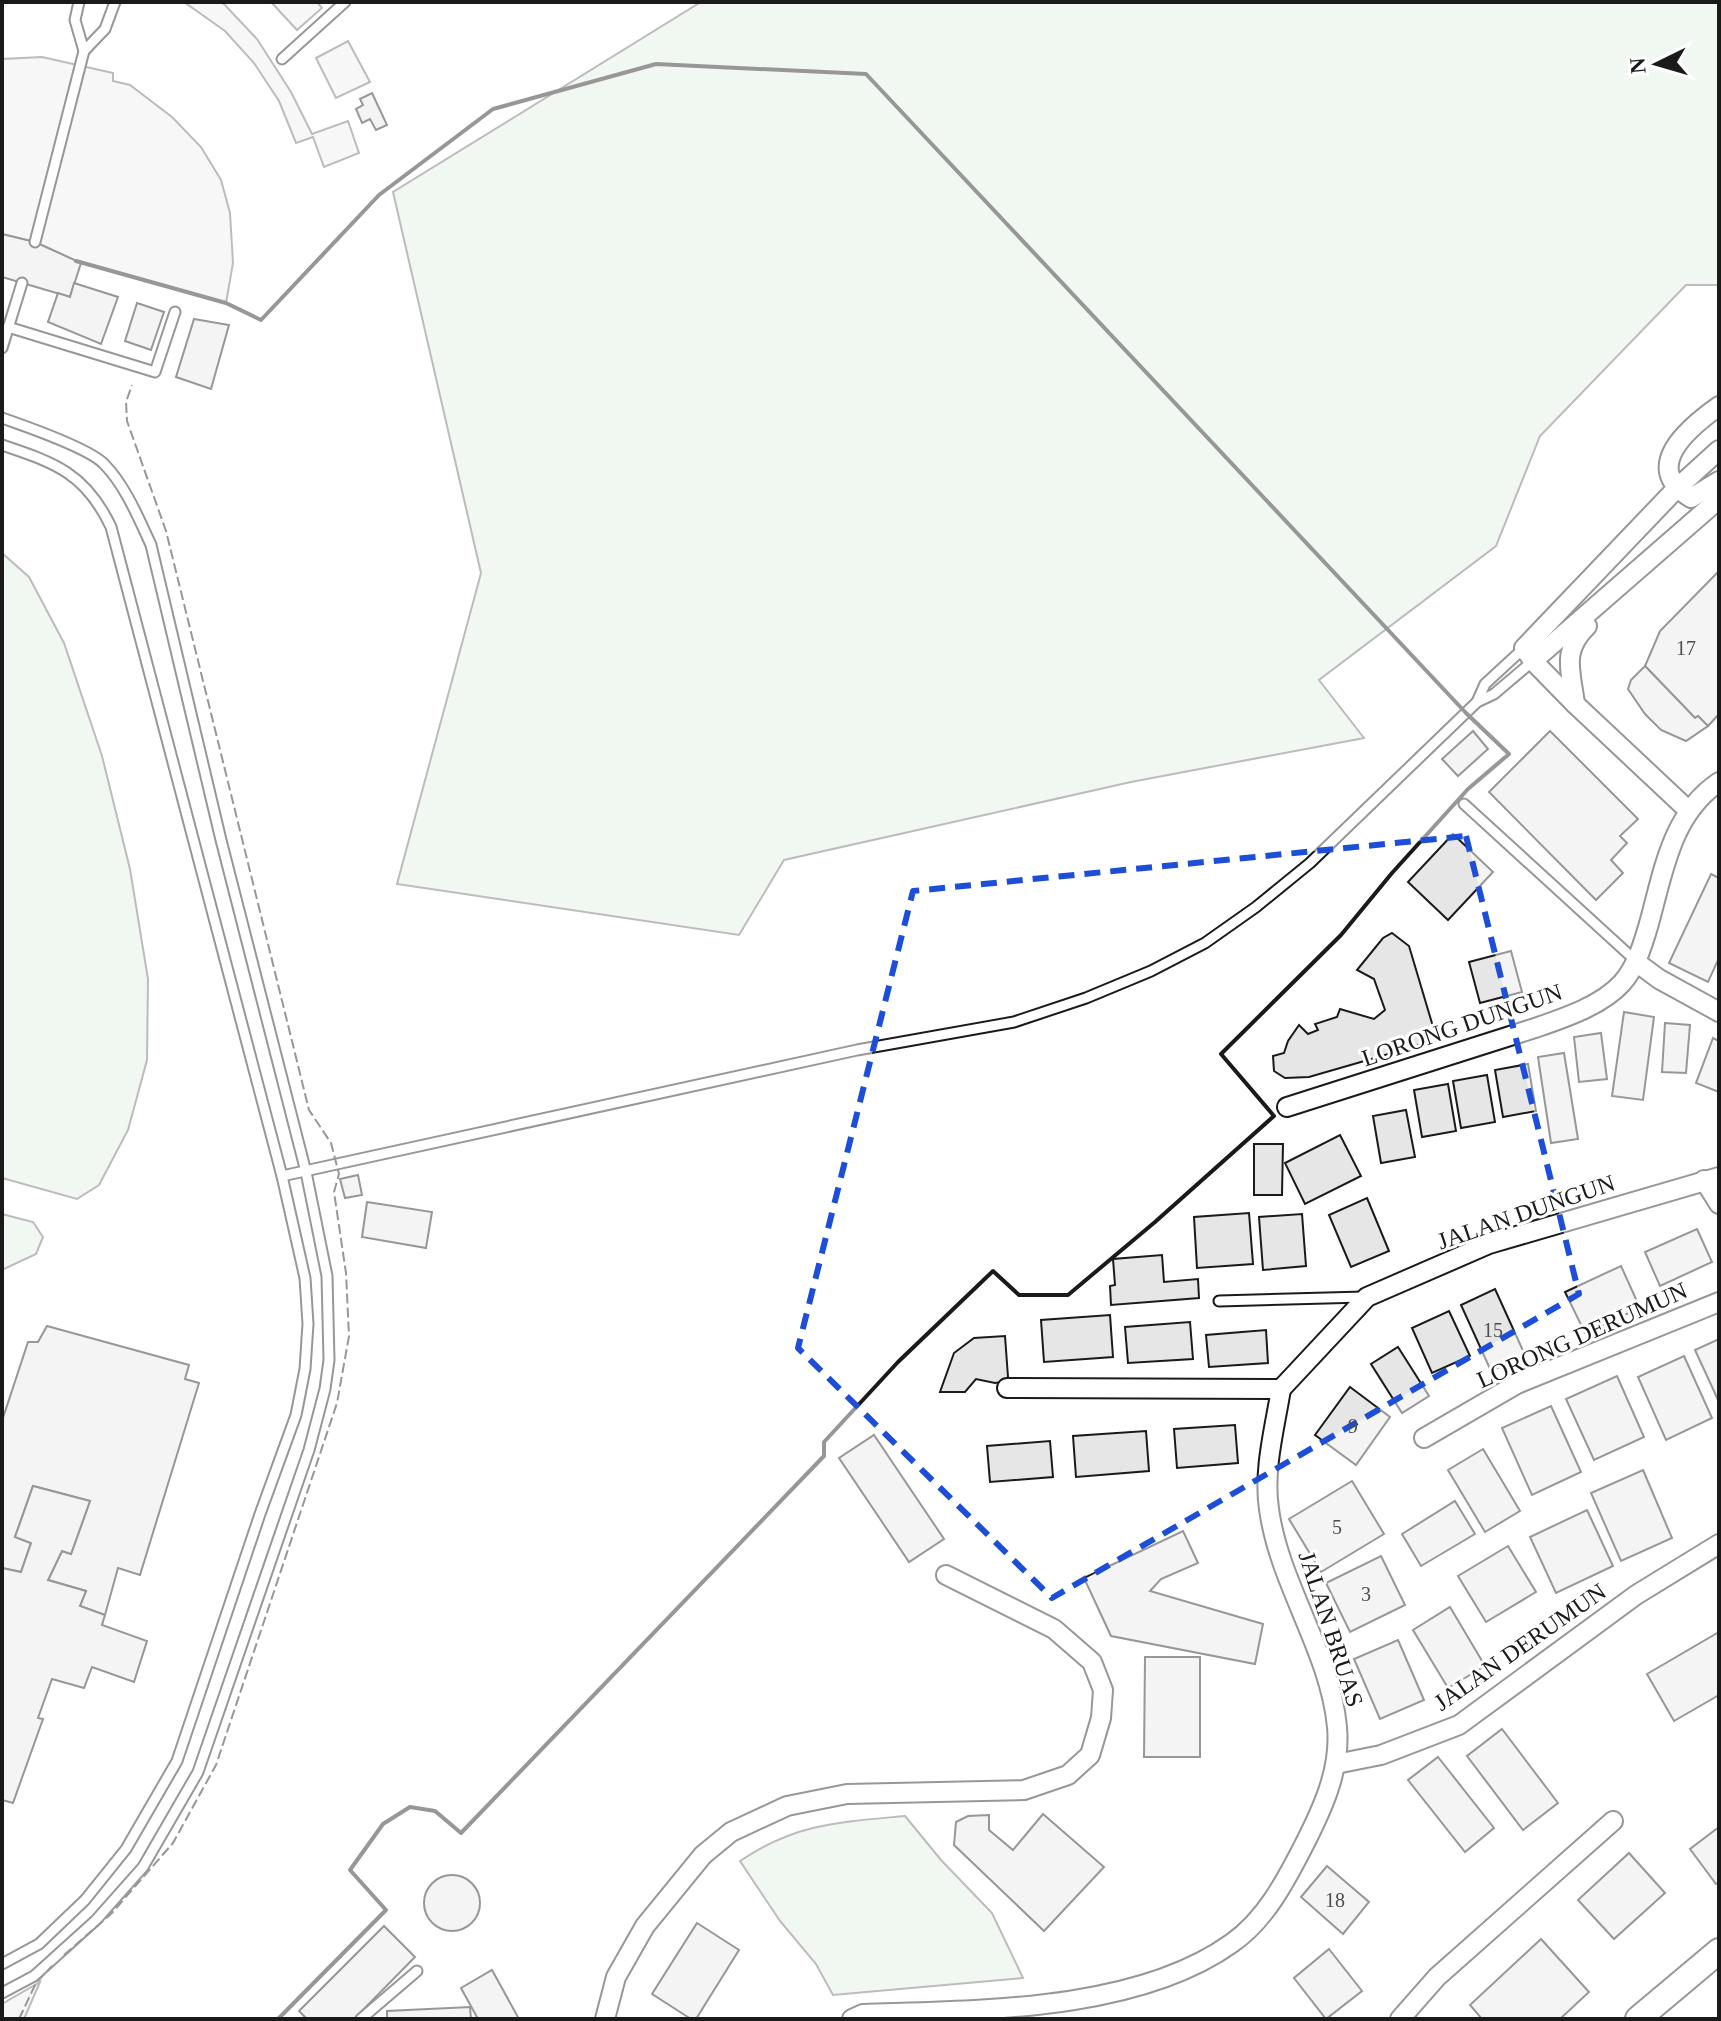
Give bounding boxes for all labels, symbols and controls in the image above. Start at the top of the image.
north arrow [1617,24,1697,104]
text: N [1624,57,1651,75]
house number: 17 [1676,637,1696,659]
street label: LORONG DUNGUN [1358,979,1566,1071]
street label: JALAN DUNGUN [1434,1169,1618,1255]
street label: LORONG DERUMUN [1473,1277,1691,1393]
house number: 15 [1483,1319,1503,1341]
house number: 9 [1348,1415,1358,1437]
house number: 5 [1332,1516,1342,1538]
street label: JALAN BRUAS [1294,1548,1368,1710]
street label: JALAN DERUMUN [1429,1578,1611,1716]
house number: 3 [1361,1583,1371,1605]
house number: 18 [1325,1889,1345,1911]

